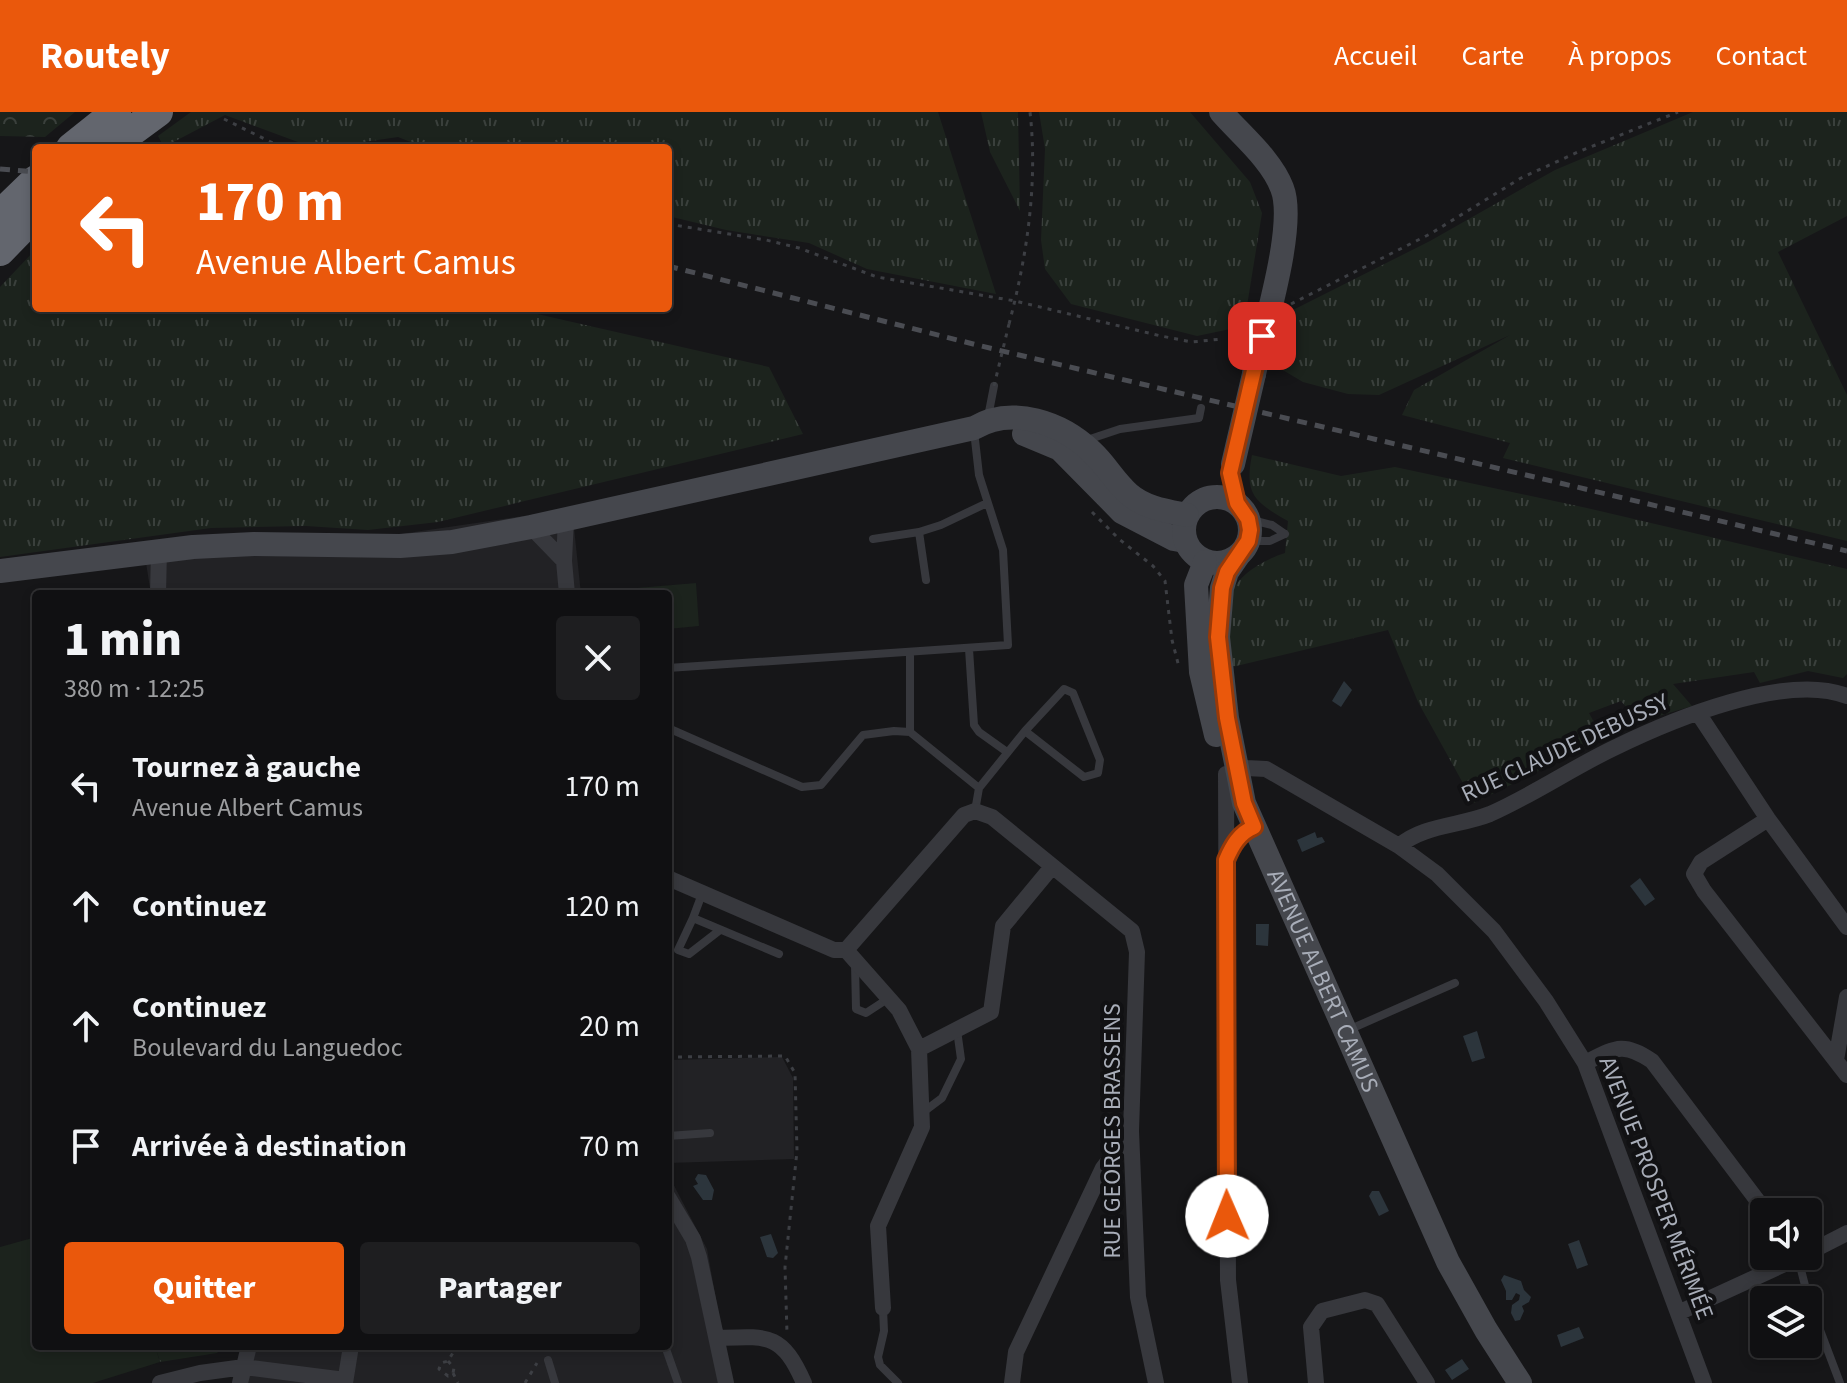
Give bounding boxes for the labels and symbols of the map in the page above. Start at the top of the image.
pin [1228,302,1296,370]
street label: RUE CLAUDE DEBUSSY [1455,684,1675,812]
street label: AVENUE ALBERT CAMUS [1258,863,1388,1098]
street label: RUE GEORGES BRASSENS [1095,1003,1130,1259]
street label: AVENUE PROSPER MÉRIMÉE [1590,1051,1722,1325]
position arrow [1185,1174,1269,1258]

